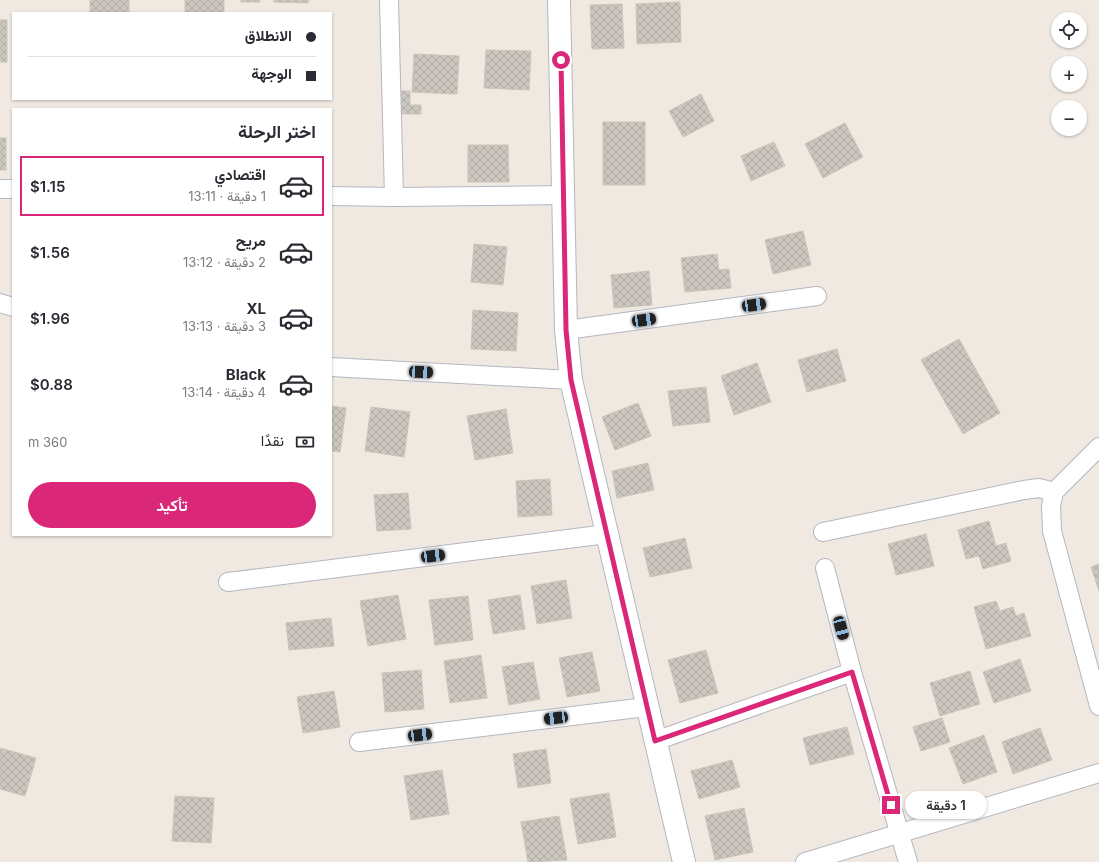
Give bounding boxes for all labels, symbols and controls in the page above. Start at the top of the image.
map controls [1051,12,1087,136]
button: locate [1051,12,1087,48]
text: الانطلاق [245,26,292,45]
route start [552,51,570,69]
button: + [1051,56,1087,92]
text: الوجهة [251,64,292,83]
button: − [1051,100,1087,136]
text: اختر الرحلة [238,121,316,142]
text: اقتصادي [214,165,266,184]
icon: car [278,168,314,204]
text: $1.15 [30,177,65,196]
text: 1 دقيقة · 13:11 [188,188,266,204]
text: مريح [236,231,266,250]
icon: car [278,234,314,270]
text: $1.56 [30,243,70,262]
text: 2 دقيقة · 13:12 [183,254,266,270]
car [741,297,767,313]
text: XL [246,299,266,318]
icon: car [278,300,314,336]
text: $1.96 [30,309,70,328]
car [631,312,657,328]
text: 3 دقيقة · 13:13 [183,318,266,334]
text: Black [226,365,266,384]
car [409,365,433,379]
icon: car [278,366,314,402]
text: $0.88 [30,375,73,394]
text: 4 دقيقة · 13:14 [182,384,266,400]
text: نقدًا [261,431,284,450]
icon: cash [294,431,316,453]
text: 360 m [28,434,67,450]
button: تأكيد [28,482,316,528]
car [420,549,446,563]
car [832,615,850,641]
car [543,711,569,725]
car [407,728,433,742]
callout: 1 دقيقة [905,791,987,819]
route end [882,796,900,814]
text: 1 دقيقة [926,797,966,813]

